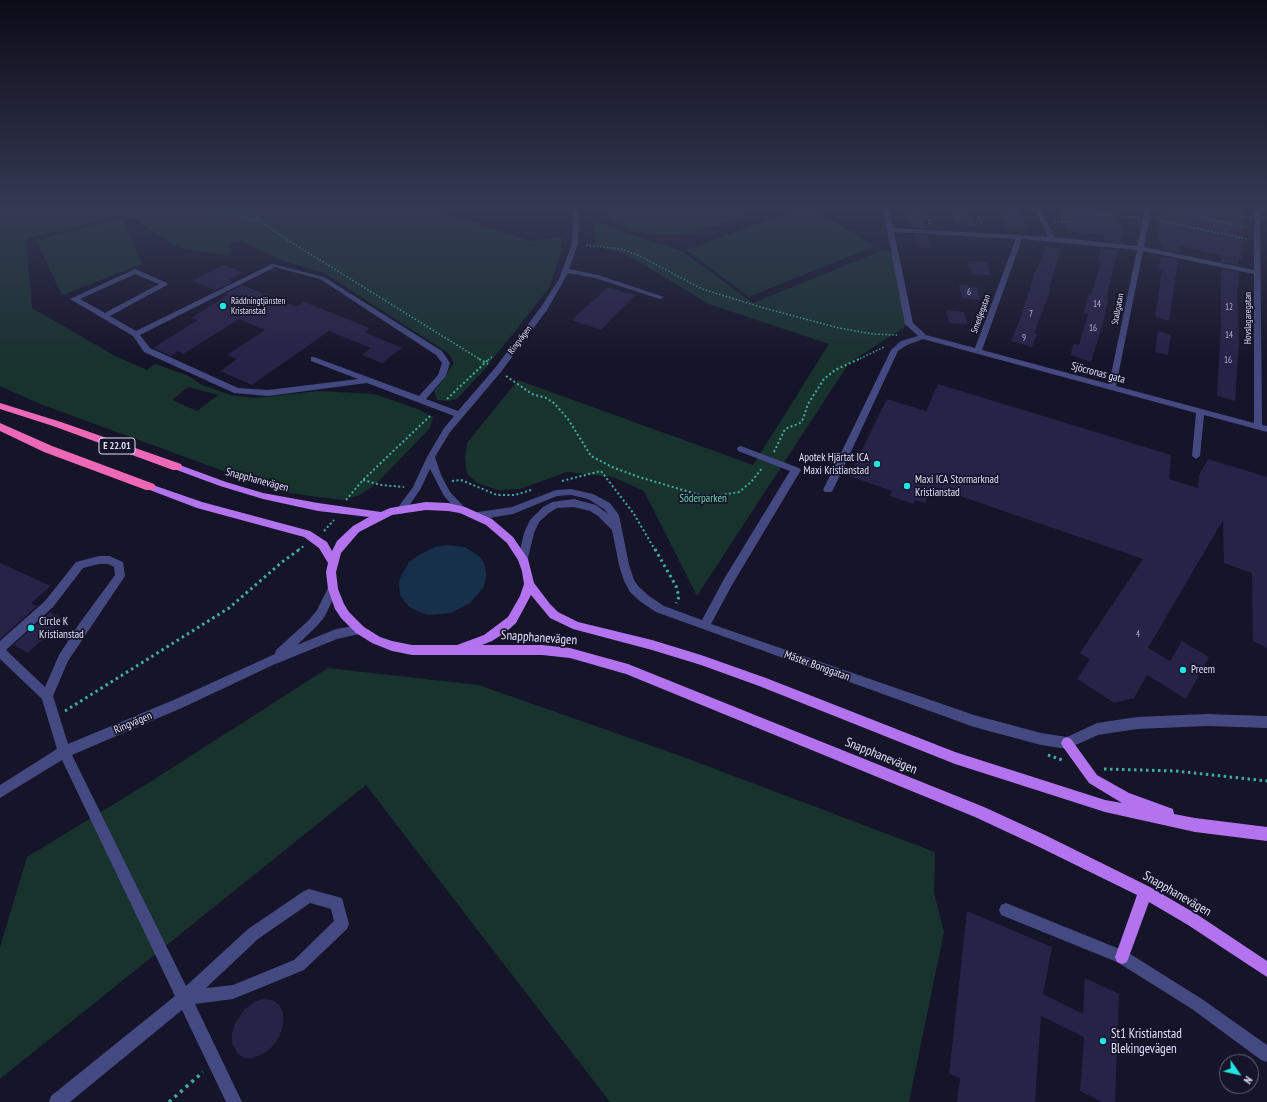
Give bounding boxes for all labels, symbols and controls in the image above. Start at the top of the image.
house number: 6 [967,287,971,297]
street label: Stallgatan [1110,292,1126,326]
street label: Hovslagaregatan [1243,292,1253,344]
street label: Smedjegatan [969,293,993,335]
place label: Räddningtjänsten Kristanstad [231,296,286,317]
house number: 14 [1093,299,1101,309]
marker: Räddningtjänsten Kristanstad [218,301,228,311]
house number: 12 [1225,302,1233,312]
house number: 7 [1029,309,1033,319]
house number: 16 [1089,323,1097,333]
street label: Ringvägen [506,324,534,356]
house number: 14 [1225,330,1233,340]
house number: 9 [1022,333,1026,343]
house number: 16 [1224,355,1232,365]
street label: Sjöcronas gata [1070,359,1126,387]
road number: E 22.01 [99,438,135,454]
place label: Apotek Hjärtat ICA Maxi Kristianstad [799,451,869,477]
marker: Apotek Hjärtat ICA Maxi Kristianstad [872,459,882,469]
street label: Snapphanevägen [224,465,290,495]
place label: Maxi ICA Stormarknad Kristianstad [915,473,999,499]
marker: Maxi ICA Stormarknad Kristianstad [902,481,912,491]
park label: Söderparken [679,492,727,506]
place label: Circle K Kristianstad [39,615,84,641]
marker: Circle K Kristianstad [26,623,36,633]
street label: Snapphanevägen [500,628,578,648]
house number: 4 [1136,629,1140,639]
street label: Mäster Bonggatan [782,648,852,684]
place label: Preem [1191,663,1215,677]
marker: Preem [1178,665,1188,675]
street label: Ringvägen [112,709,154,737]
street label: Snapphanevägen [843,734,919,778]
street label: Snapphanevägen [1140,868,1214,920]
place label: St1 Kristianstad Blekingevägen [1111,1026,1182,1057]
marker: St1 Kristianstad Blekingevägen [1098,1036,1108,1046]
north arrow [1219,1054,1259,1094]
text: N [1241,1074,1256,1087]

